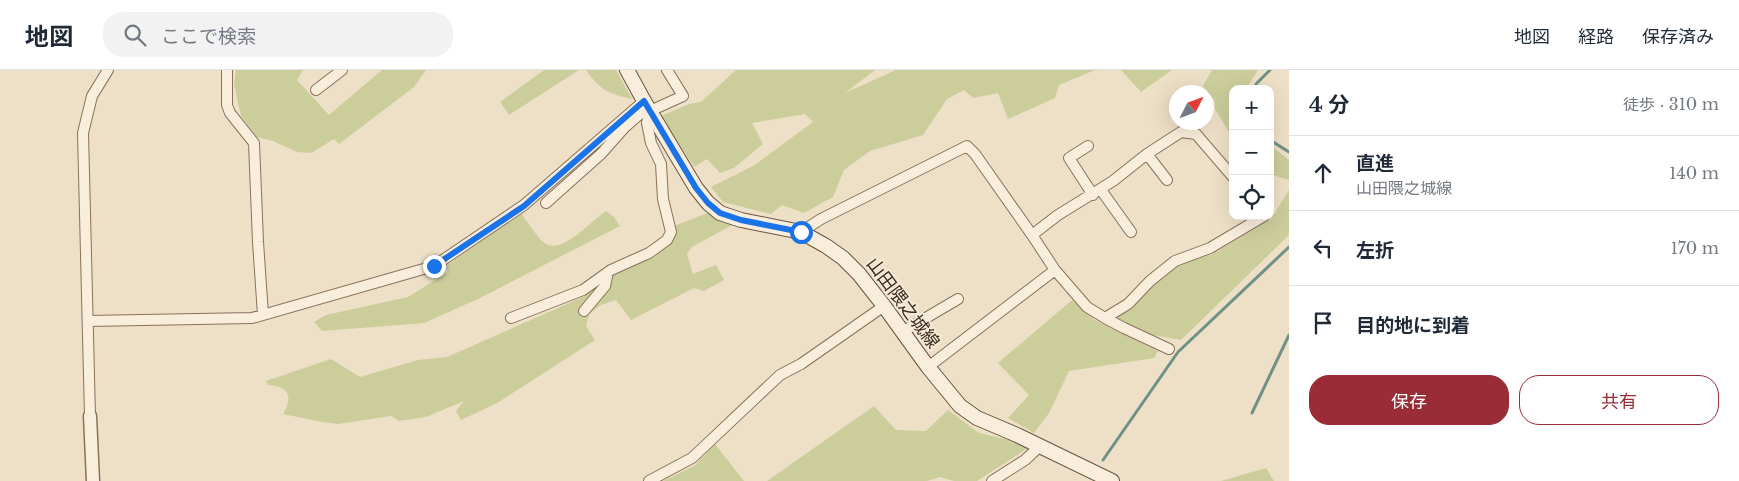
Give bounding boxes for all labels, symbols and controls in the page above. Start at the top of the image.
search box [103,12,453,57]
icon: search [121,21,149,49]
text: 地図 [25,22,73,51]
text: ここで検索 [161,25,256,48]
text: 地図 [1514,26,1550,48]
text: 経路 [1578,26,1614,48]
text: 保存済み [1642,26,1714,48]
north arrow [1169,85,1214,130]
map controls [1229,85,1274,220]
button: + [1229,85,1274,130]
text: 4 分 [1309,92,1350,118]
text: 徒歩 · 310 m [1623,94,1719,114]
button: − [1229,130,1274,175]
text: 直進 [1356,152,1394,175]
icon: ahead [1309,159,1337,187]
text: 140 m [1669,163,1719,183]
button: locate [1229,175,1274,220]
text: 山田隈之城線 [1356,178,1452,198]
route start [790,221,813,244]
icon: left [1309,234,1337,262]
text: 170 m [1671,238,1719,258]
text: 左折 [1356,239,1394,262]
street label: 山田隈之城線 [862,253,944,353]
route end [423,255,446,278]
icon: arrive [1309,309,1337,337]
text: 目的地に到着 [1356,314,1470,337]
button: 保存 [1309,375,1509,425]
button: 共有 [1519,375,1719,425]

